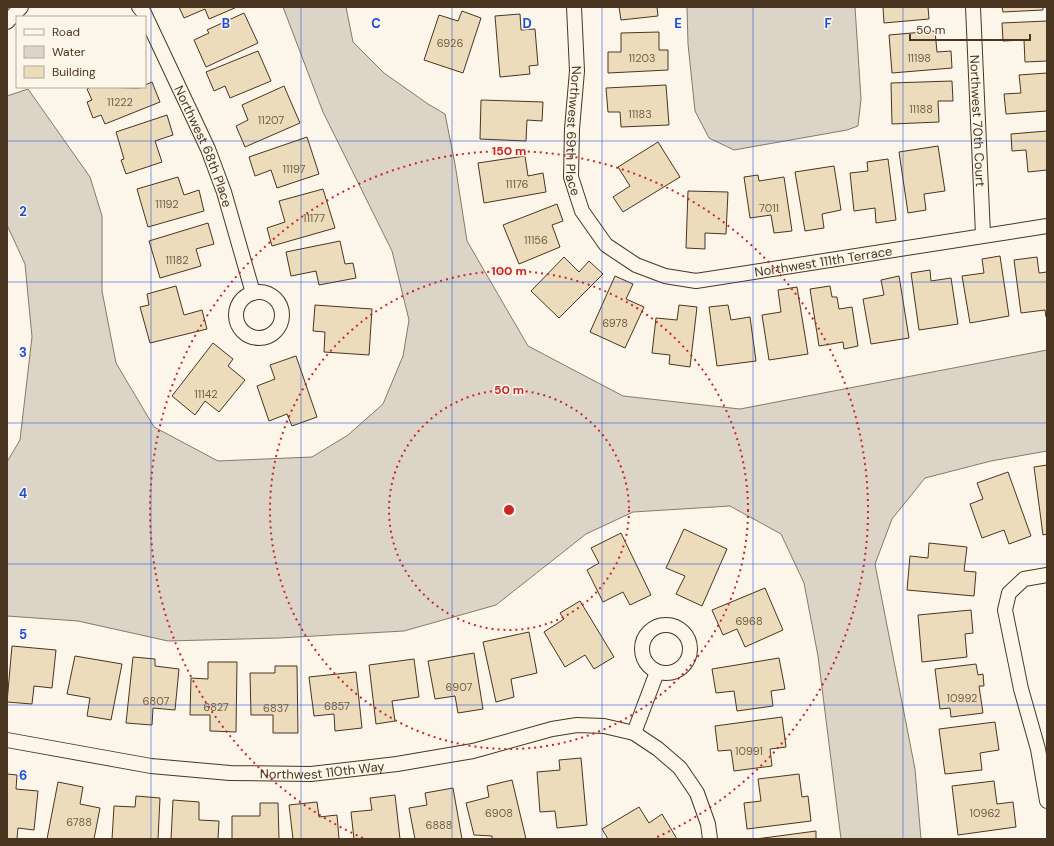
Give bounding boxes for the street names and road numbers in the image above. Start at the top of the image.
street label: Northwest 70th Court [967,54,989,187]
street label: Northwest 69th Place [562,65,586,198]
street label: Northwest 68th Place [171,83,236,209]
street label: Northwest 111th Terrace [753,242,893,280]
street label: Northwest 110th Way [260,757,385,782]

